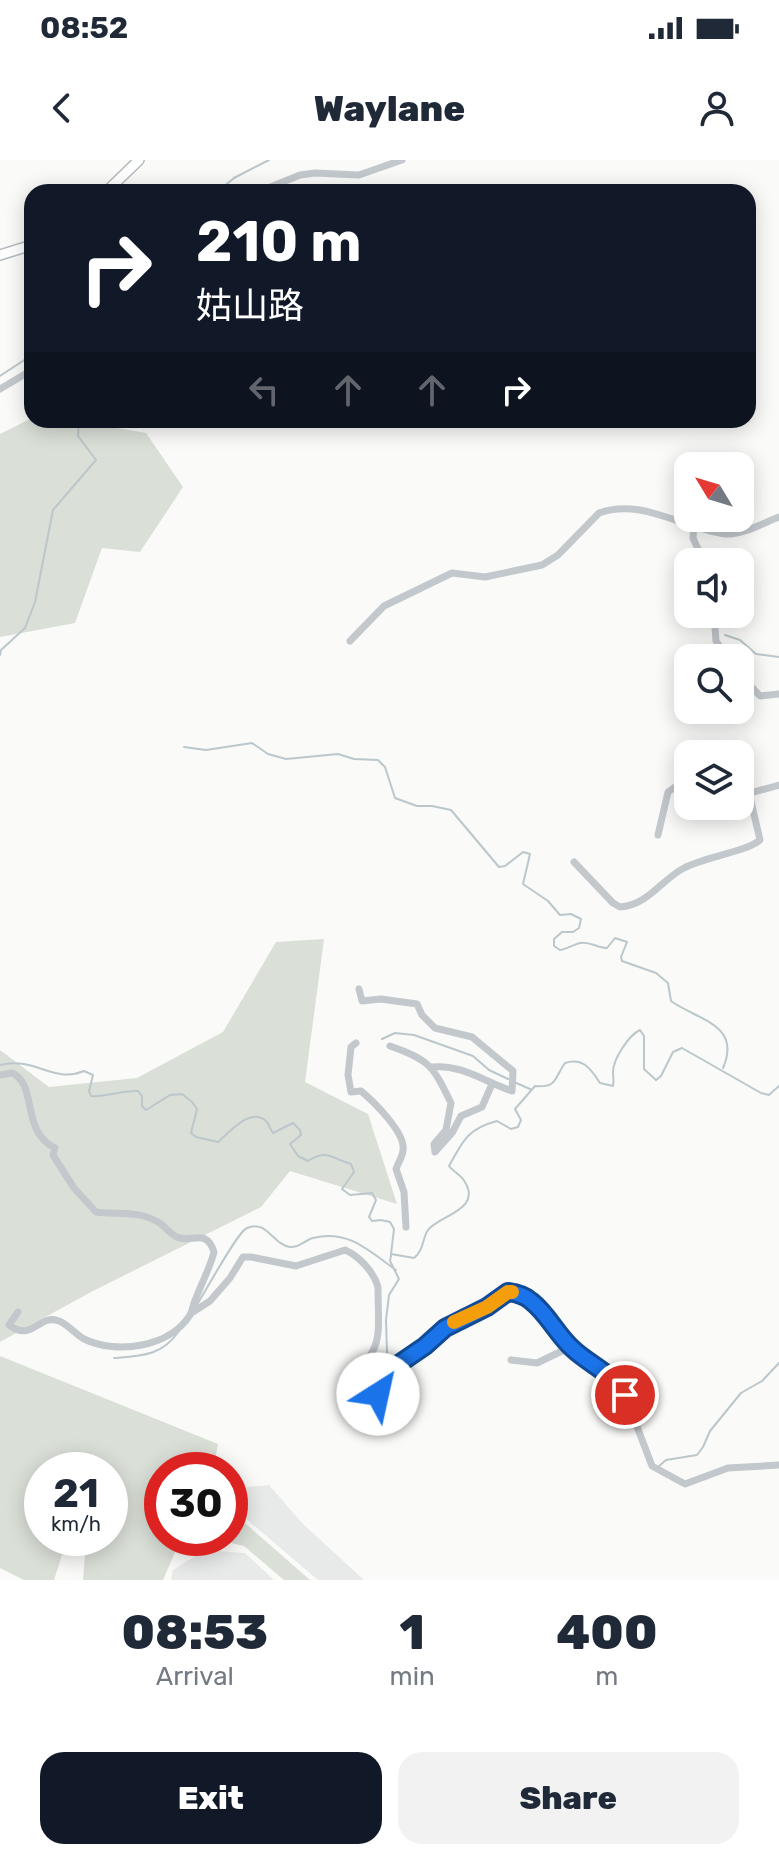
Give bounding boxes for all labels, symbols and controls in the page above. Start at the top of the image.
text: 08:52 [40,10,128,46]
icon: back [40,86,84,130]
icon: person [695,86,739,130]
text: Waylane [314,87,465,130]
text: 210 m [196,209,362,275]
icon: right [64,216,168,320]
text: 姑山路 [196,284,304,327]
icon: left [242,368,286,412]
icon: ahead [326,368,370,412]
icon: ahead [410,368,454,412]
icon: right [494,368,538,412]
north arrow [674,452,754,532]
map controls [674,452,754,820]
button: sound [674,548,754,628]
button: search [674,644,754,724]
button: layers [674,740,754,820]
position arrow [336,1352,420,1436]
pin [591,1361,659,1429]
icon: arrive [603,1373,647,1417]
speed limit sign: 30 [144,1452,248,1556]
text: 21 [53,1470,99,1517]
text: km/h [51,1512,101,1536]
text: 08:53 [122,1604,268,1661]
text: 1 [400,1604,425,1661]
text: 400 [556,1604,657,1661]
text: Arrival [156,1661,234,1692]
text: min [390,1661,435,1692]
text: m [595,1661,618,1692]
button: Exit [40,1752,382,1844]
button: Share [398,1752,739,1844]

